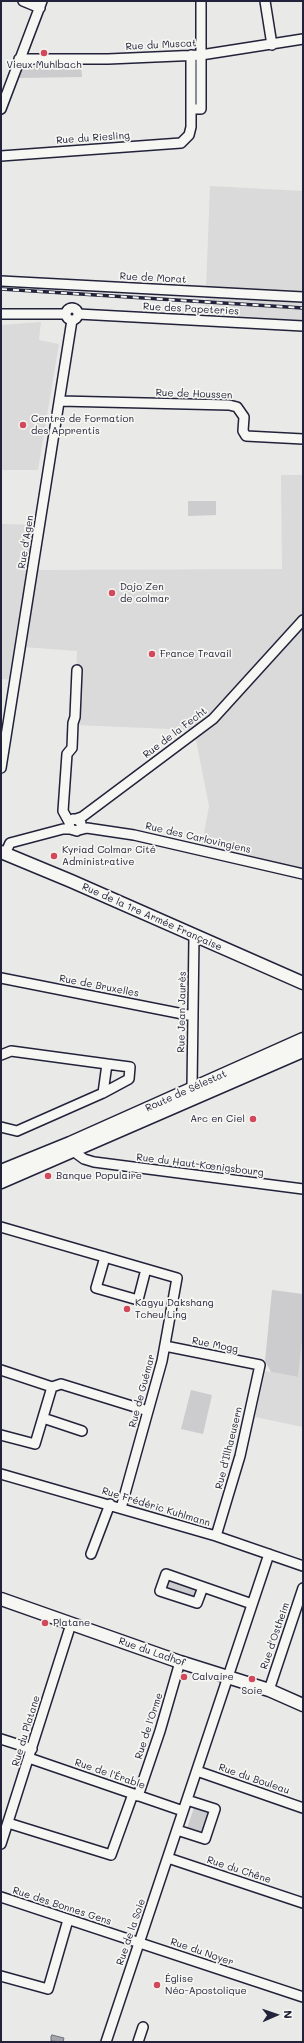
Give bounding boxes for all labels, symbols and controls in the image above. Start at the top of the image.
street label: Rue du Muscat [125,37,197,53]
marker: Vieux Muhlbach [39,48,49,58]
place label: Vieux Muhlbach [6,59,82,71]
street label: Rue du Riesling [56,129,130,147]
street label: Rue de Morat [119,270,187,286]
street label: Rue des Papeteries [143,300,239,318]
street label: Rue de Houssen [155,387,233,401]
place label: Centre de Formation des Apprentis [31,413,134,436]
marker: Centre de Formation des Apprentis [18,420,28,430]
street label: Rue d'Agen [16,514,36,570]
place label: Dojo Zen de colmar [120,581,169,604]
marker: Dojo Zen de colmar [107,588,117,598]
place label: France Travail [160,648,232,660]
marker: France Travail [147,649,157,659]
street label: Rue de la Fecht [141,705,209,761]
street label: Rue des Carlovingiens [144,820,252,856]
place label: Kyriad Colmar Cité Administrative [62,844,156,868]
marker: Kyriad Colmar Cité Administrative [49,851,59,861]
street label: Rue de la 1re Armée Française [80,881,224,953]
street label: Rue Jean Jaurès [175,971,189,1053]
street label: Rue de Bruxelles [58,972,140,1000]
street label: Route de Sélestat [143,1068,229,1114]
place label: Arc en Ciel [190,1113,245,1125]
marker: Arc en Ciel [248,1114,258,1124]
street label: Rue du Haut-Kœnigsbourg [136,1151,264,1179]
place label: Banque Populaire [56,1170,142,1182]
marker: Banque Populaire [43,1171,53,1181]
place label: Kagyu Dakshang Tcheu Ling [135,1297,213,1320]
marker: Kagyu Dakshang Tcheu Ling [122,1304,132,1314]
street label: Rue Mogg [191,1335,239,1355]
street label: Rue de Guémar [126,1353,158,1429]
street label: Rue d'Illhaeusern [213,1406,245,1490]
street label: Rue Frédéric Kuhlmann [100,1485,212,1529]
street label: Rue d'Ostheim [258,1601,292,1671]
place label: Platane [53,1617,90,1629]
marker: Platane [40,1618,50,1628]
street label: Rue du Ladhof [117,1635,187,1669]
place label: Calvaire [192,1671,234,1683]
marker: Calvaire [179,1672,189,1682]
marker: Soie [247,1674,257,1684]
place label: Soie [242,1685,262,1697]
street label: Rue de l'Orme [133,1691,165,1761]
street label: Rue du Platane [10,1694,42,1768]
street label: Rue de l'Érable [73,1756,147,1792]
street label: Rue du Bouleau [217,1761,291,1797]
street label: Rue du Chêne [205,1854,273,1886]
street label: Rue des Bonnes Gens [11,1884,113,1928]
street label: Rue de la Soie [114,1897,148,1967]
street label: Rue du Noyer [169,1936,235,1968]
place label: Église Néo-Apostolique [165,1973,247,1996]
marker: Église Néo-Apostolique [152,1980,162,1990]
north arrow [256,1995,296,2035]
text: N [281,2010,296,2019]

